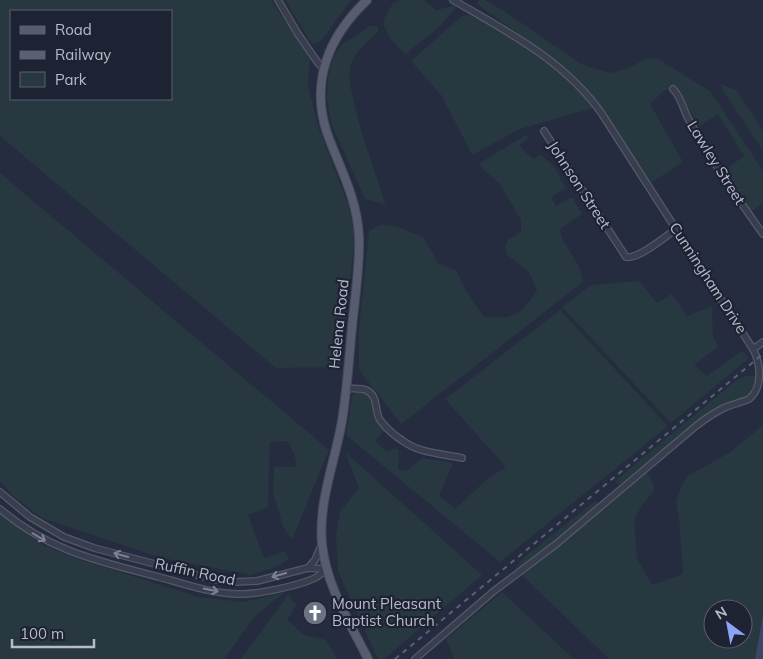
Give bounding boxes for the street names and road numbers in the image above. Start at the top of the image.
street label: Lawley Street [683,117,750,208]
street label: Johnson Street [544,137,615,232]
street label: Cunningham Drive [665,219,751,337]
street label: Helena Road [324,278,353,370]
street label: Ruffin Road [153,554,237,589]

